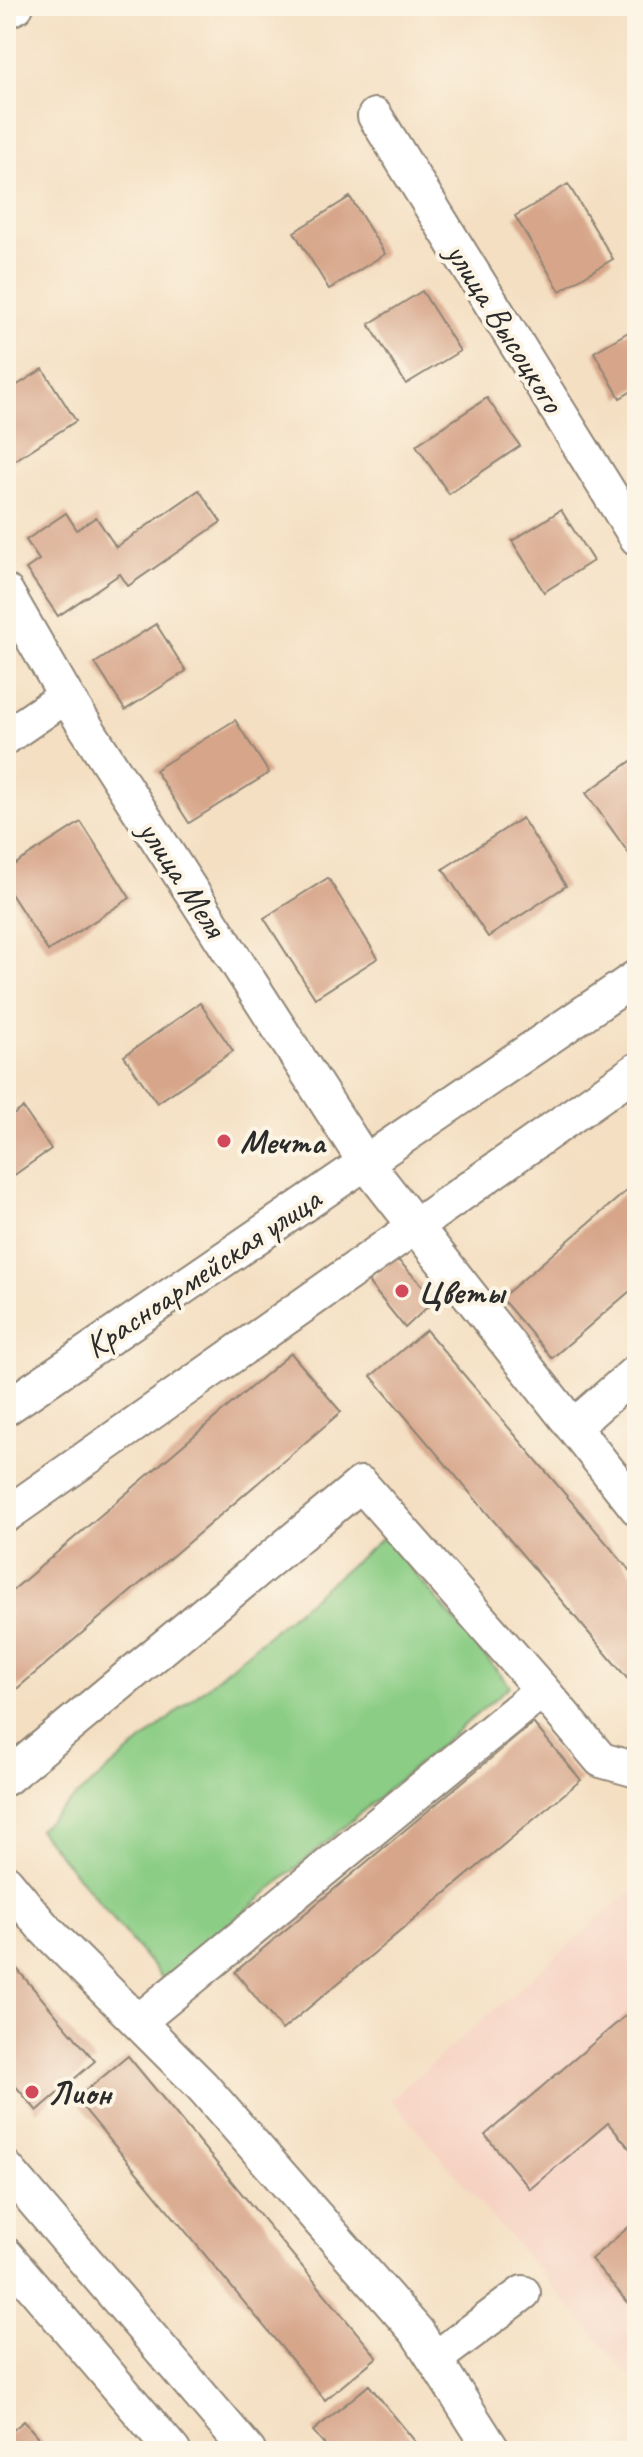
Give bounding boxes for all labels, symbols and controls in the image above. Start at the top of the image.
street label: улица Высоцкого [435,233,576,422]
street label: улица Меля [128,810,237,947]
place label: Мечта [240,1120,327,1163]
marker: Мечта [215,1132,233,1150]
street label: Красноармейская улица [76,1176,331,1367]
place label: Цветы [418,1270,507,1313]
marker: Цветы [393,1282,411,1300]
place label: Лион [48,2071,113,2114]
marker: Лион [23,2083,41,2101]

